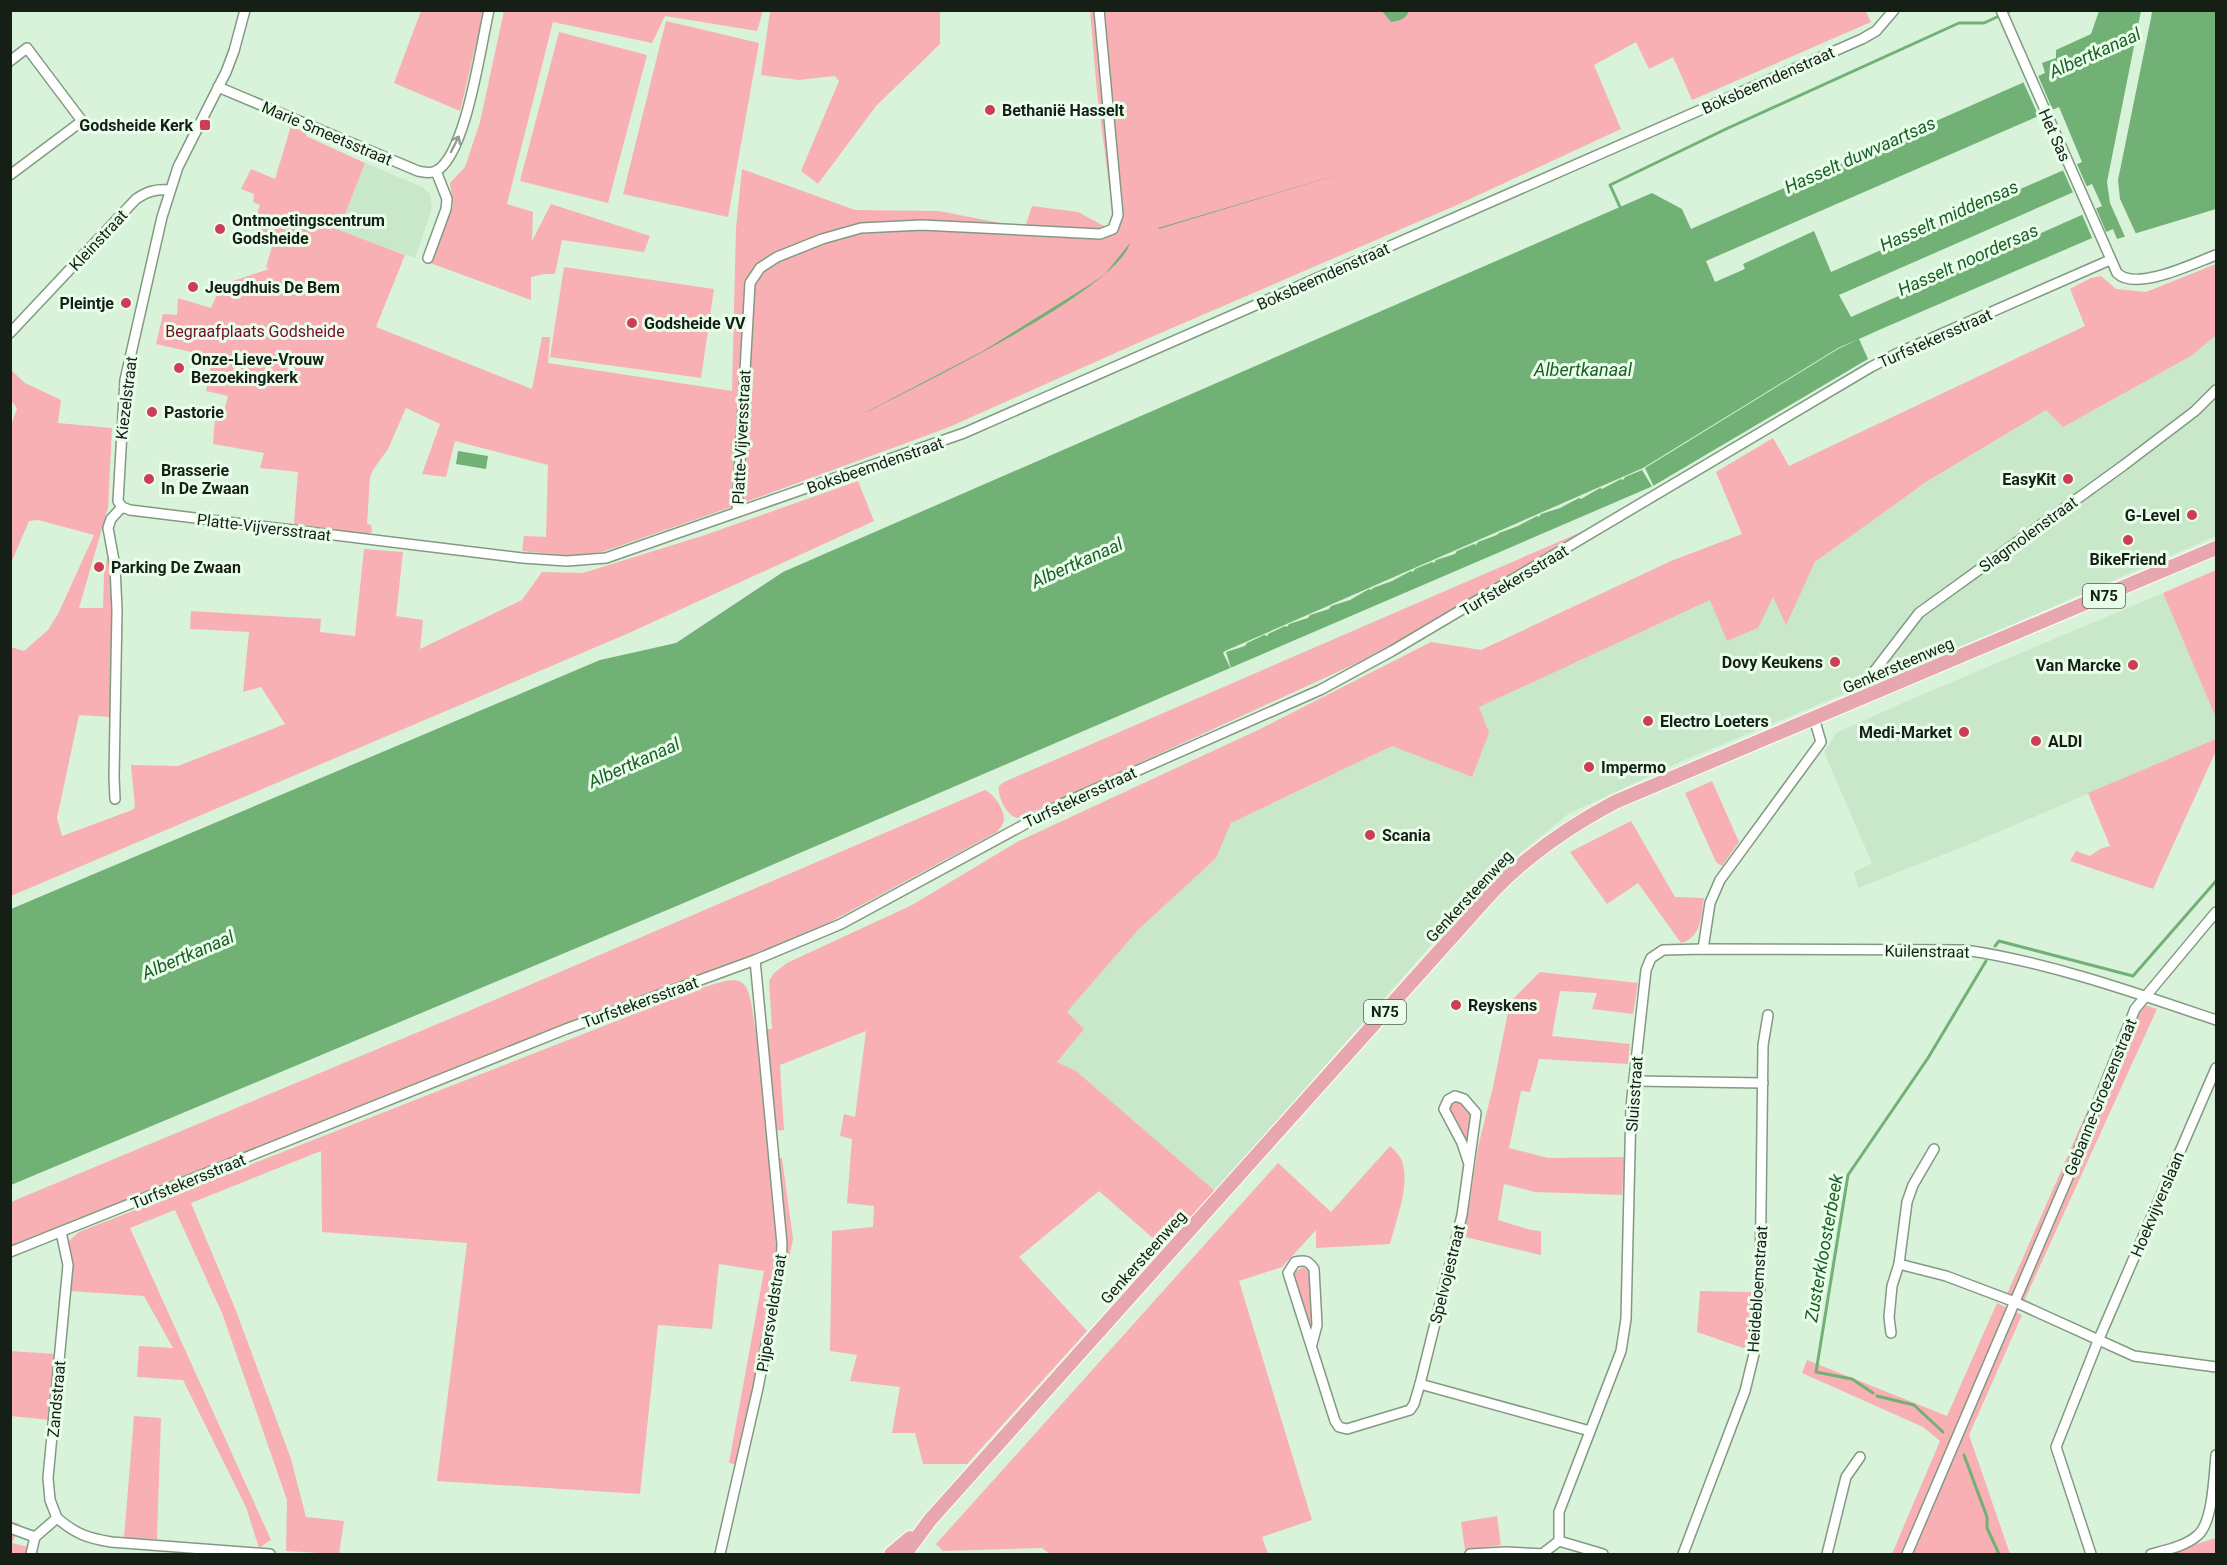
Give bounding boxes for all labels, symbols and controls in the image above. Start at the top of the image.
water label: Albertkanaal [2045,23,2145,82]
street label: Boksbeemdenstraat [1699,43,1837,118]
street label: Marie Smeetsstraat [259,97,395,169]
place label: Bethanië Hasselt [1002,101,1125,120]
marker: Bethanië Hasselt [983,103,997,117]
street label: Het Sas [2035,106,2075,164]
water label: Hasselt duwvaartsas [1781,112,1939,197]
place label: Godsheide Kerk [79,116,193,135]
marker: Godsheide Kerk [198,118,212,132]
one-way arrow [450,136,462,154]
water label: Hasselt middensas [1876,176,2021,255]
street label: Kleinstraat [65,206,131,275]
place label: Ontmoetingscentrum Godsheide [232,211,385,248]
water label: Hasselt noordersas [1894,219,2041,300]
marker: Ontmoetingscentrum Godsheide [213,222,227,236]
street label: Boksbeemdenstraat [1254,239,1392,314]
place label: Jeugdhuis De Bem [205,278,340,297]
marker: Jeugdhuis De Bem [186,280,200,294]
place label: Pleintje [59,294,114,313]
marker: Pleintje [119,296,133,310]
street label: Turfstekersstraat [1876,305,1995,372]
place label: Godsheide VV [644,314,746,333]
marker: Godsheide VV [625,316,639,330]
park label: Begraafplaats Godsheide [165,322,345,341]
place label: Onze-Lieve-Vrouw Bezoekingkerk [191,350,324,387]
street label: Kiezelstraat [112,355,141,441]
water label: Albertkanaal [1533,359,1633,380]
marker: Onze-Lieve-Vrouw Bezoekingkerk [172,361,186,375]
street label: Platte-Vijversstraat [728,369,755,505]
place label: Pastorie [164,403,224,422]
marker: Pastorie [145,405,159,419]
street label: Boksbeemdenstraat [804,433,946,498]
place label: Brasserie In De Zwaan [161,461,249,498]
place label: EasyKit [2002,470,2057,489]
marker: Brasserie In De Zwaan [142,472,156,486]
marker: EasyKit [2061,472,2075,486]
street label: Slagmolenstraat [1976,492,2081,576]
place label: G-Level [2125,506,2180,525]
marker: G-Level [2185,508,2199,522]
street label: Platte-Vijversstraat [196,510,332,545]
water label: Albertkanaal [1027,533,1127,592]
marker: BikeFriend [2121,533,2135,547]
street label: Turfstekersstraat [1457,541,1571,620]
place label: BikeFriend [2090,550,2166,569]
place label: Parking De Zwaan [111,558,241,577]
marker: Parking De Zwaan [92,560,106,574]
road number: N75 [2083,584,2125,608]
street label: Genkersteenweg [1840,633,1957,697]
place label: Dovy Keukens [1722,653,1823,672]
marker: Dovy Keukens [1828,655,1842,669]
place label: Van Marcke [2036,656,2121,675]
marker: Van Marcke [2126,658,2140,672]
place label: Electro Loeters [1660,712,1769,731]
marker: Electro Loeters [1641,714,1655,728]
place label: Medi-Market [1859,723,1953,742]
marker: Medi-Market [1957,725,1971,739]
place label: ALDI [2048,732,2082,751]
water label: Albertkanaal [584,733,684,792]
marker: ALDI [2029,734,2043,748]
place label: Impermo [1601,758,1666,777]
marker: Impermo [1582,760,1596,774]
street label: Turfstekersstraat [1021,763,1140,832]
place label: Scania [1382,826,1431,845]
marker: Scania [1363,828,1377,842]
street label: Genkersteenweg [1422,846,1517,946]
water label: Albertkanaal [138,925,238,984]
street label: Kuilenstraat [1884,941,1970,962]
street label: Turfstekersstraat [580,973,701,1032]
place label: Reyskens [1468,996,1537,1015]
marker: Reyskens [1449,998,1463,1012]
road number: N75 [1364,1000,1406,1024]
street label: Gebanne-Groezenstraat [2060,1016,2141,1179]
street label: Sluisstraat [1622,1056,1647,1132]
street label: Hoekvijverslaan [2127,1149,2188,1260]
street label: Turfstekersstraat [128,1150,248,1213]
water label: Zusterkloosterbeek [1800,1171,1847,1325]
street label: Genkersteenweg [1097,1207,1190,1308]
street label: Spelvojestraat [1426,1223,1469,1326]
street label: Heidebloemstraat [1744,1225,1771,1353]
street label: Pijpersveldstraat [753,1253,790,1373]
street label: Zandstraat [44,1360,69,1438]

